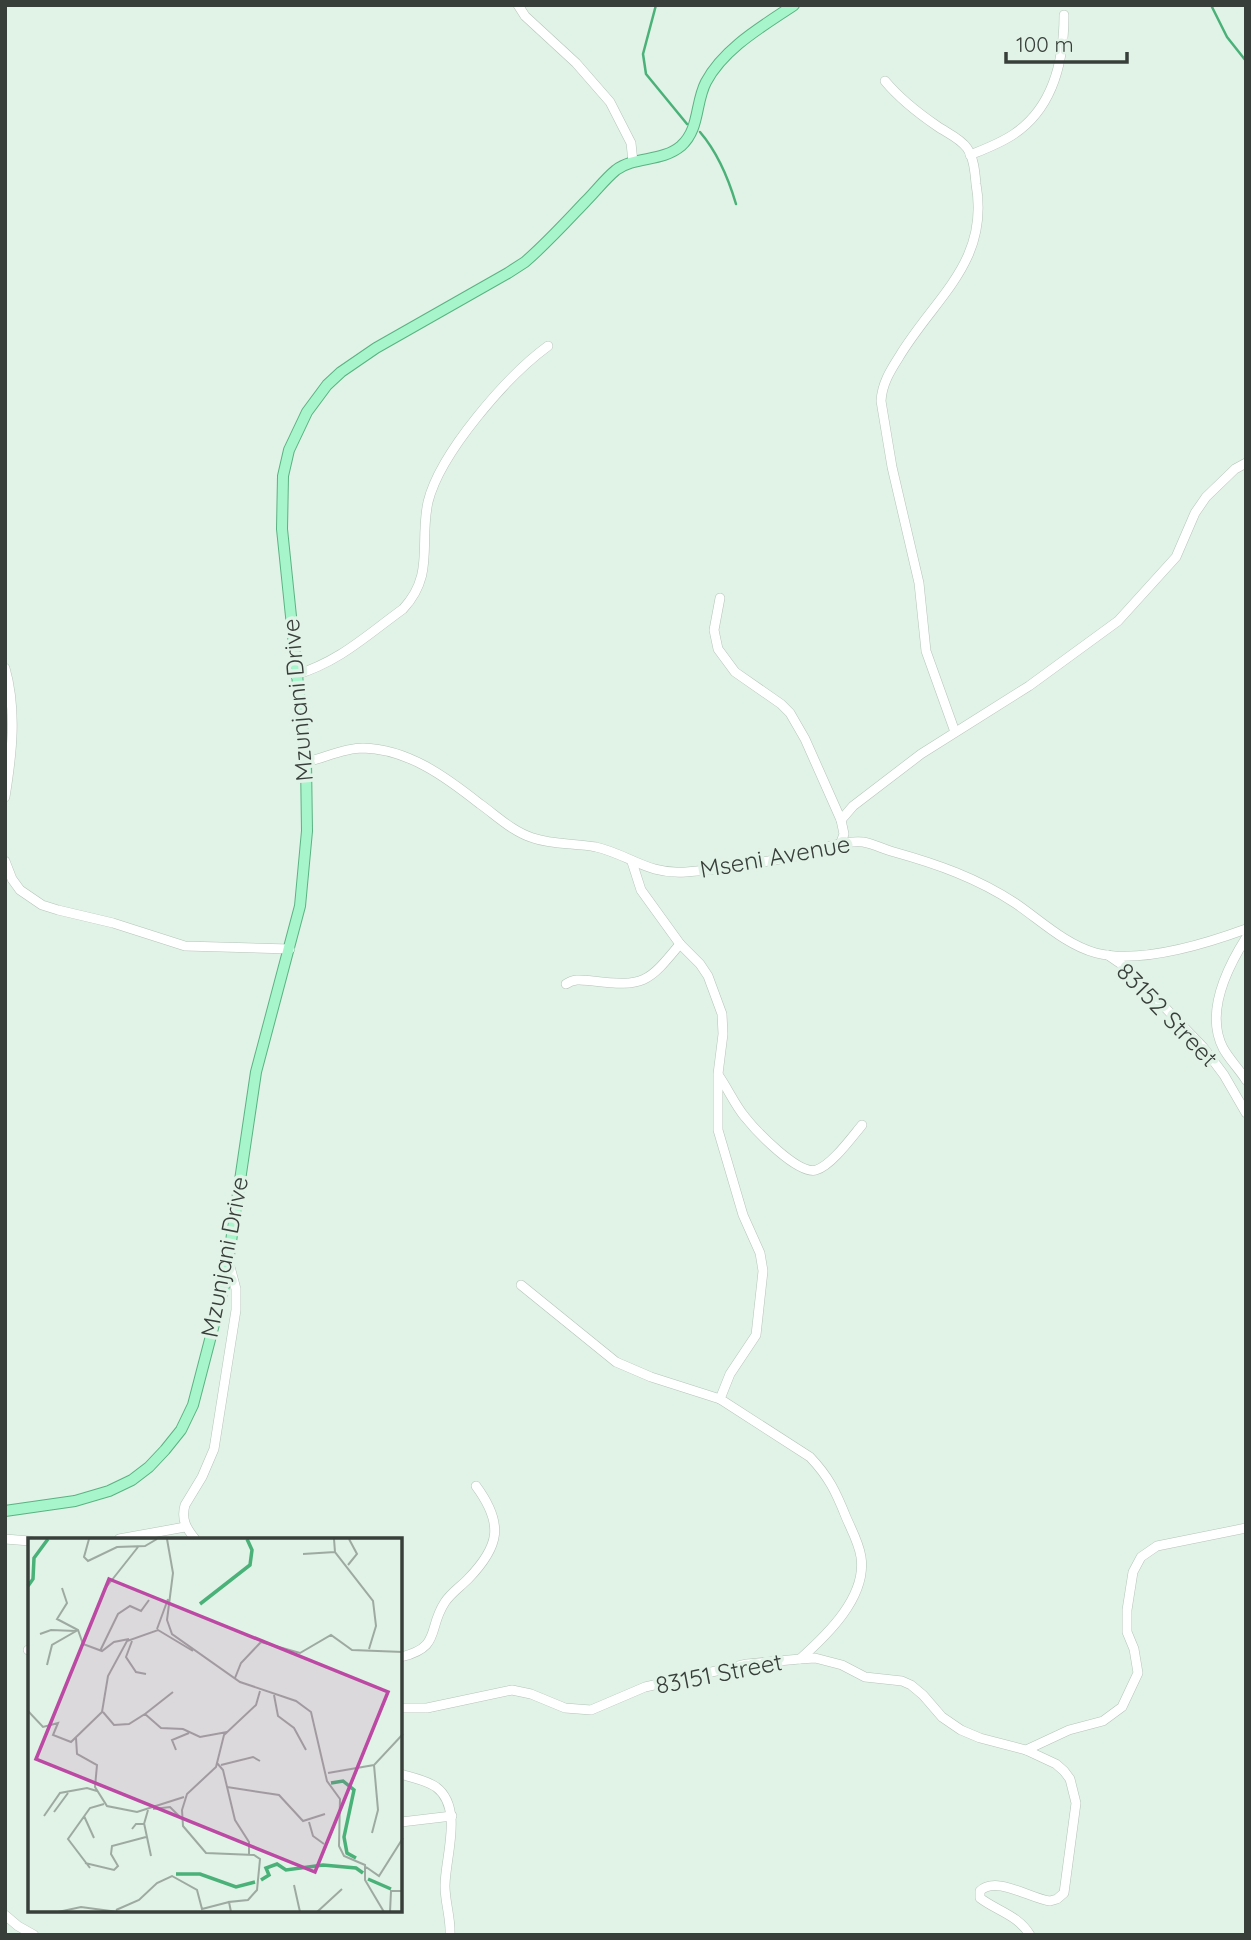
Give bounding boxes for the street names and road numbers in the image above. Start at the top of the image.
street label: Mzunjani Drive [275,617,319,783]
street label: Mseni Avenue [697,828,852,884]
street label: 83152 Street [1111,956,1225,1073]
street label: Mzunjani Drive [194,1174,254,1340]
street label: 83151 Street [653,1646,785,1700]

